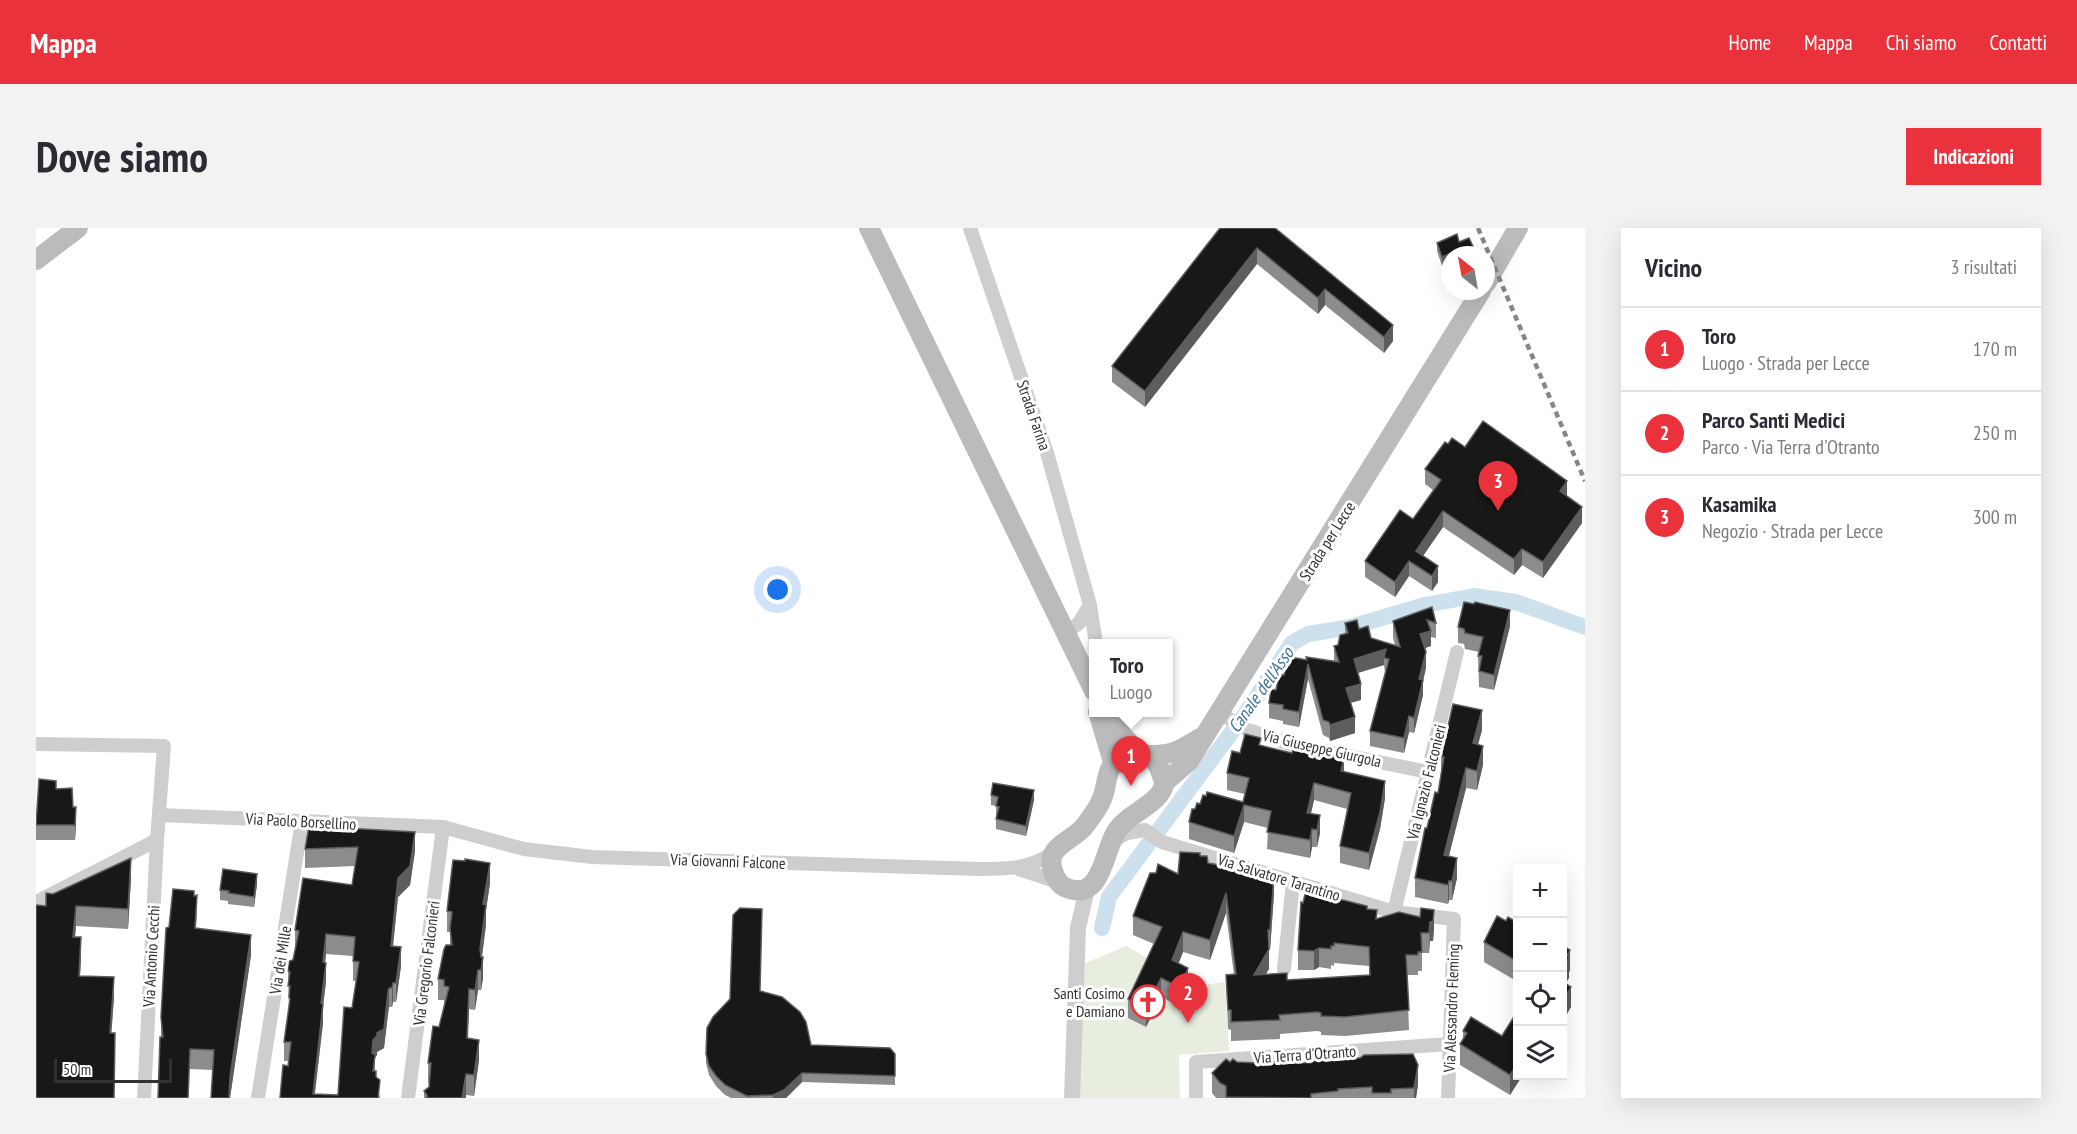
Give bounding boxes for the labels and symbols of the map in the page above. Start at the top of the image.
north arrow [1441,246,1495,300]
street label: Strada Farina [1013,377,1055,453]
pin: 3 [1478,462,1518,511]
street label: Strada per Lecce [1295,498,1359,584]
your location [763,575,792,604]
water label: Canale dell'Asso [1223,641,1299,737]
street label: Via Ignazio Falconieri [1402,722,1450,843]
street label: Via Giuseppe Giurgola [1260,724,1383,771]
pin: 1 [1112,736,1150,786]
street label: Via Paolo Borsellino [244,808,357,834]
street label: Via Giovanni Falcone [669,849,786,873]
street label: Via Salvatore Tarantino [1214,849,1343,905]
street label: Via Gregorio Falconieri [408,900,444,1027]
street label: Via Antonio Cecchi [138,905,164,1008]
street label: Via dei Mille [265,924,295,997]
street label: Via Alessandro Fleming [1439,943,1463,1074]
pin: 2 [1168,974,1208,1023]
place label: Santi Cosimo e Damiano [1053,983,1125,1021]
church icon: Santi Cosimo e Damiano [1130,984,1166,1020]
street label: Via Terra d'Otranto [1252,1040,1357,1068]
scale bar [54,1056,172,1084]

